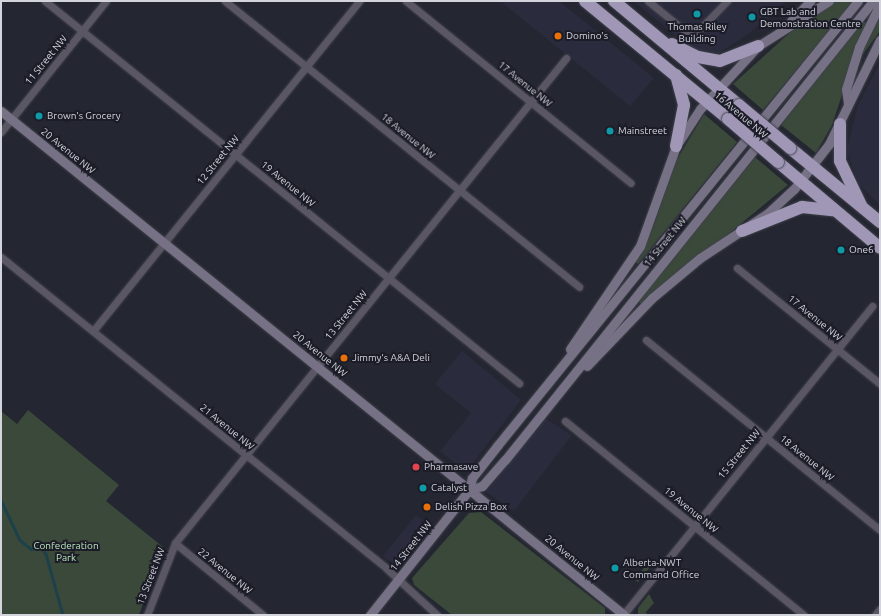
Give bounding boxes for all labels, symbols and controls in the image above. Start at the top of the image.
place label: GBT Lab and Demonstration Centre [760,5,861,28]
marker: Thomas Riley Building [692,9,702,19]
marker: GBT Lab and Demonstration Centre [747,12,757,22]
place label: Thomas Riley Building [667,20,727,44]
place label: Domino's [566,30,608,42]
marker: Domino's [553,31,563,41]
street label: 11 Street NW [22,33,70,87]
street label: 17 Avenue NW [496,59,554,109]
street label: 16 Avenue NW [712,89,770,141]
place label: Brown's Grocery [47,110,121,122]
marker: Brown's Grocery [34,111,44,121]
street label: 18 Avenue NW [379,111,437,161]
place label: Mainstreet [618,125,667,137]
street label: 20 Avenue NW [39,126,97,176]
marker: Mainstreet [605,126,615,136]
street label: 12 Street NW [194,133,242,187]
street label: 19 Avenue NW [259,159,317,209]
street label: 14 Street NW [641,215,689,269]
place label: One6 [849,244,874,256]
marker: One6 [836,245,846,255]
street label: 13 Street NW [322,288,370,342]
street label: 17 Avenue NW [786,293,844,343]
street label: 20 Avenue NW [291,329,349,379]
place label: Jimmy’s A&A Deli [352,352,430,364]
marker: Jimmy’s A&A Deli [339,353,349,363]
street label: 21 Avenue NW [198,402,256,452]
street label: 15 Street NW [715,427,763,481]
street label: 18 Avenue NW [778,433,836,483]
place label: Pharmasave [424,461,478,473]
marker: Pharmasave [411,462,421,472]
place label: Catalyst [431,482,467,494]
marker: Catalyst [418,483,428,493]
street label: 19 Avenue NW [662,485,720,535]
place label: Delish Pizza Box [435,501,507,513]
marker: Delish Pizza Box [422,502,432,512]
street label: 14 Street NW [388,519,434,573]
street label: 20 Avenue NW [543,533,601,583]
park label: Confederation Park [33,539,99,562]
street label: 13 Street NW [135,546,167,606]
street label: 22 Avenue NW [196,546,254,596]
place label: Alberta-NWT Command Office [623,556,699,580]
marker: Alberta-NWT Command Office [610,563,620,573]

